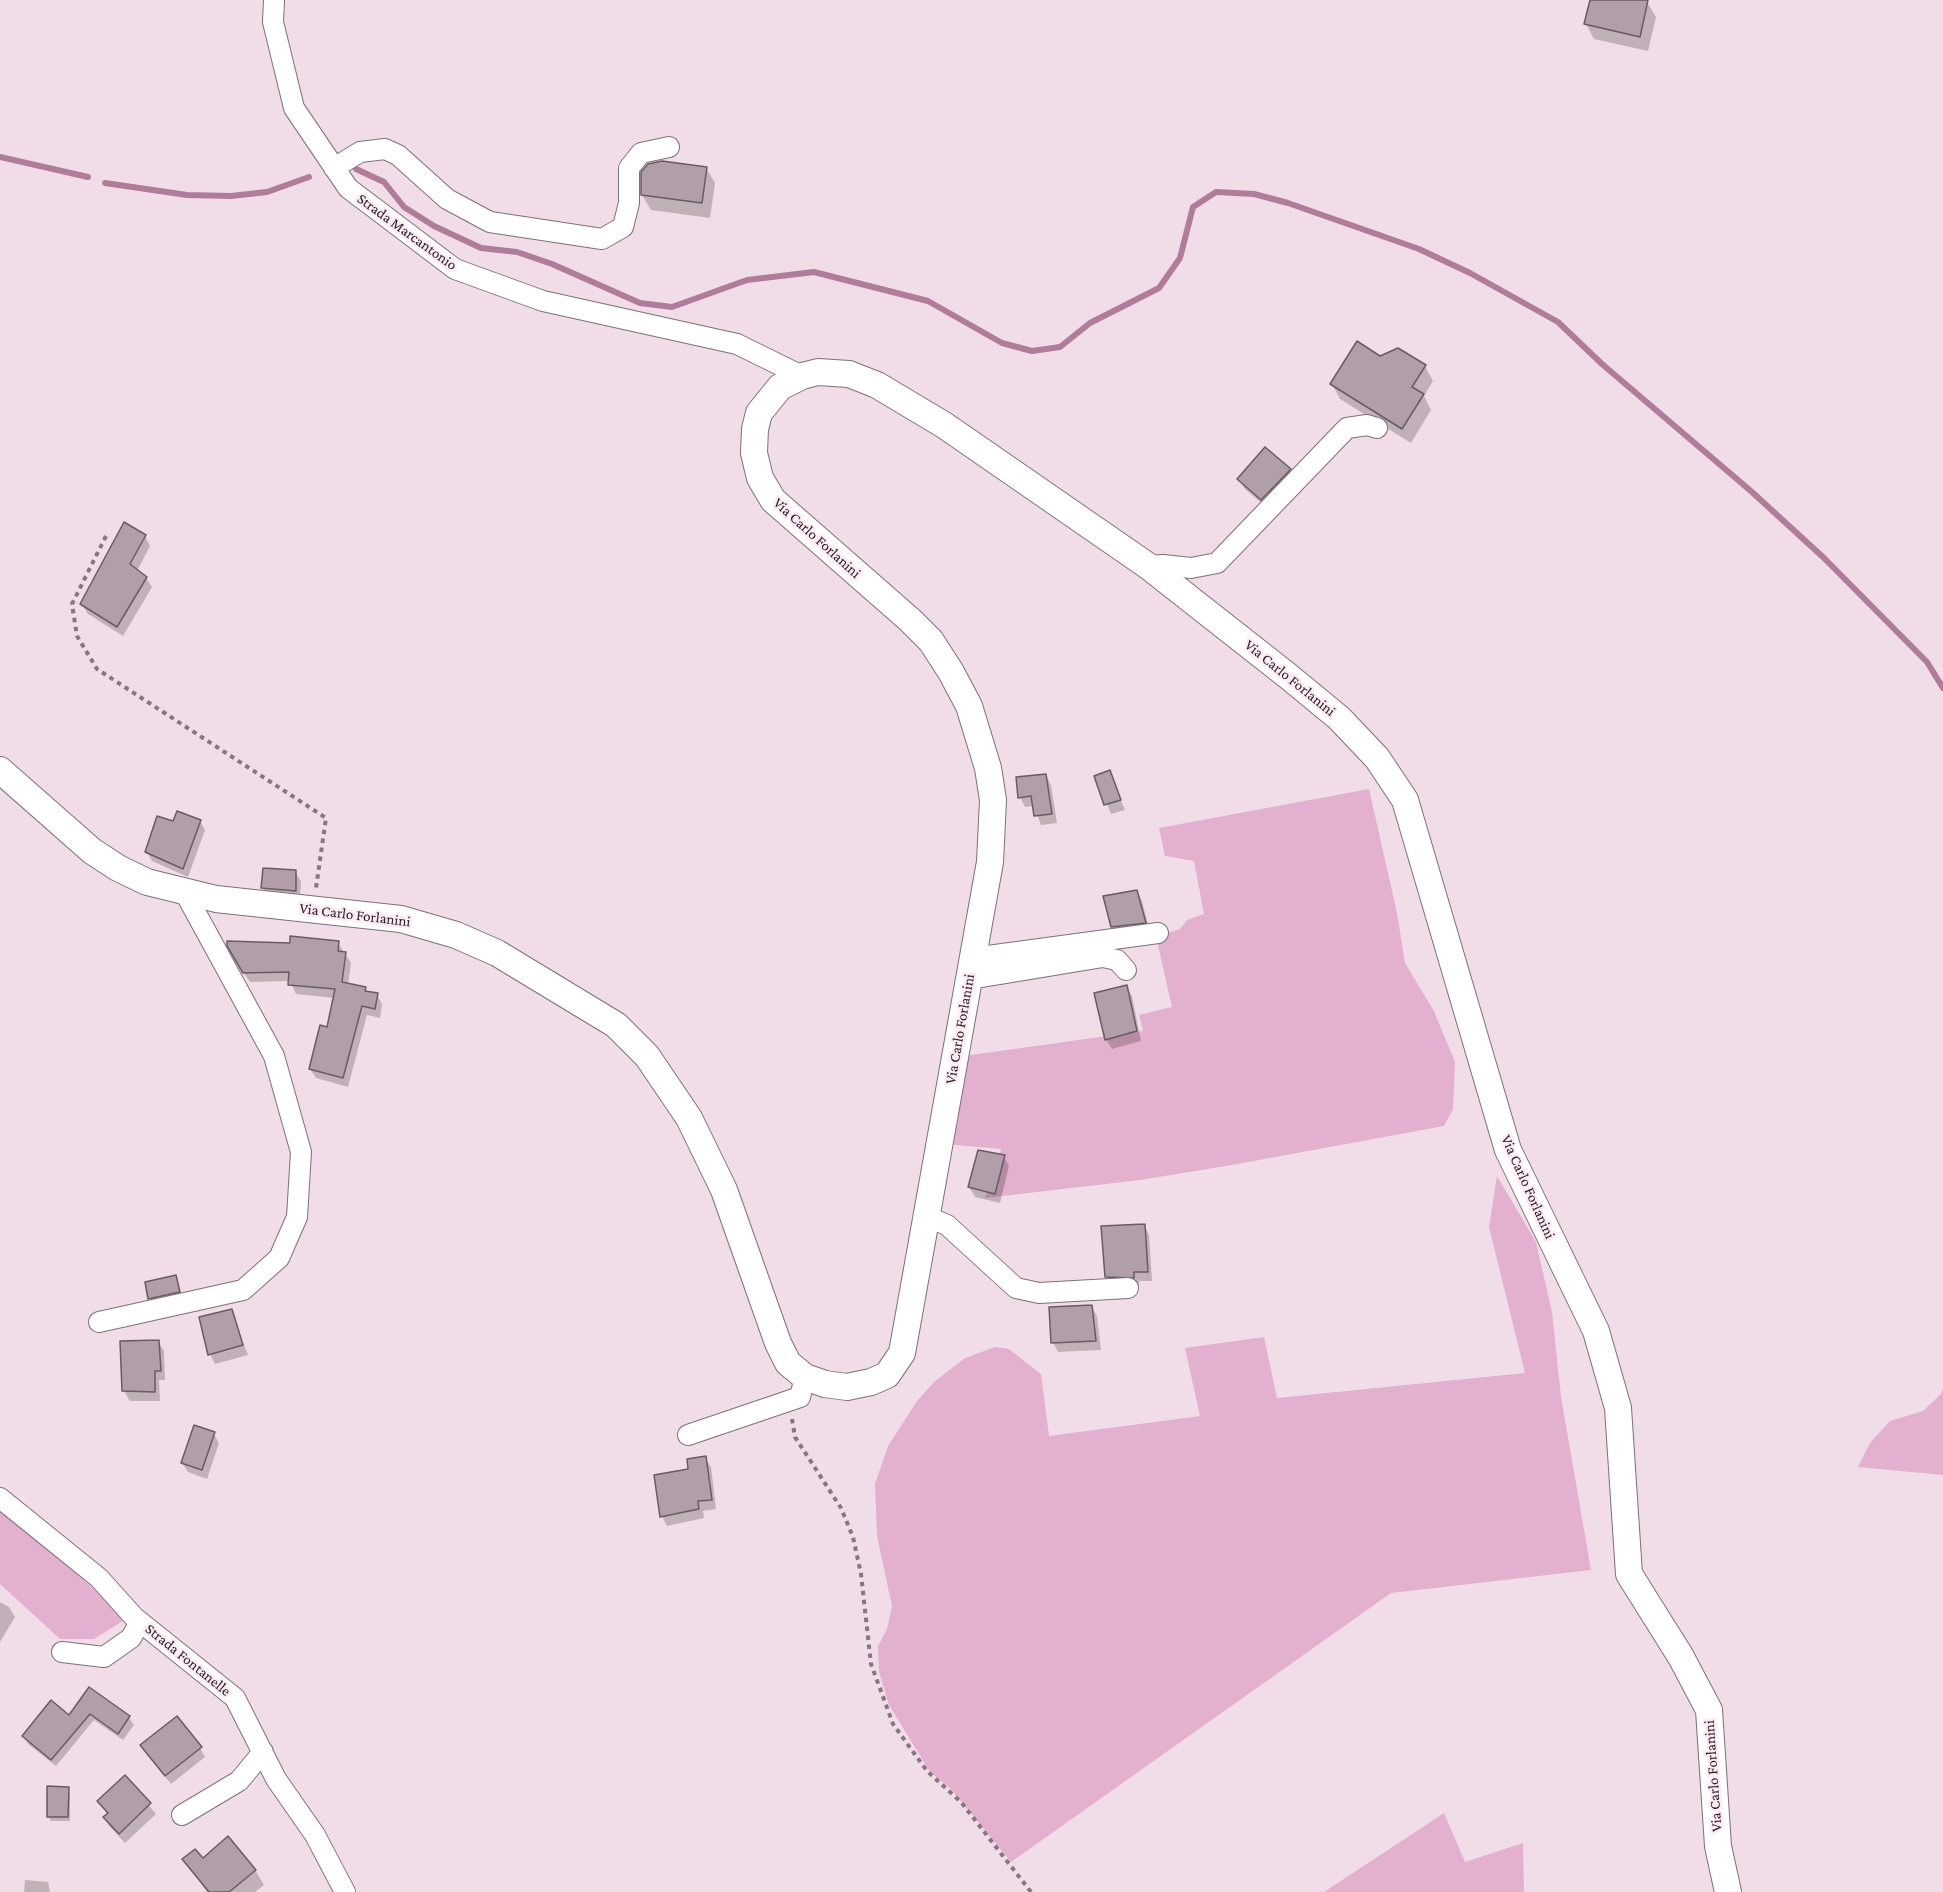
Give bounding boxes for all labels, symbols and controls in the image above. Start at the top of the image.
street label: Strada Marcantonio [354,190,460,274]
street label: Via Carlo Forlanini [769,494,865,582]
street label: Via Carlo Forlanini [1241,636,1339,720]
street label: Via Carlo Forlanini [298,899,412,931]
street label: Via Carlo Forlanini [941,972,979,1086]
street label: Via Carlo Forlanini [1497,1132,1559,1242]
street label: Strada Fontanelle [141,1620,235,1700]
street label: Via Carlo Forlanini [1700,1720,1726,1832]

